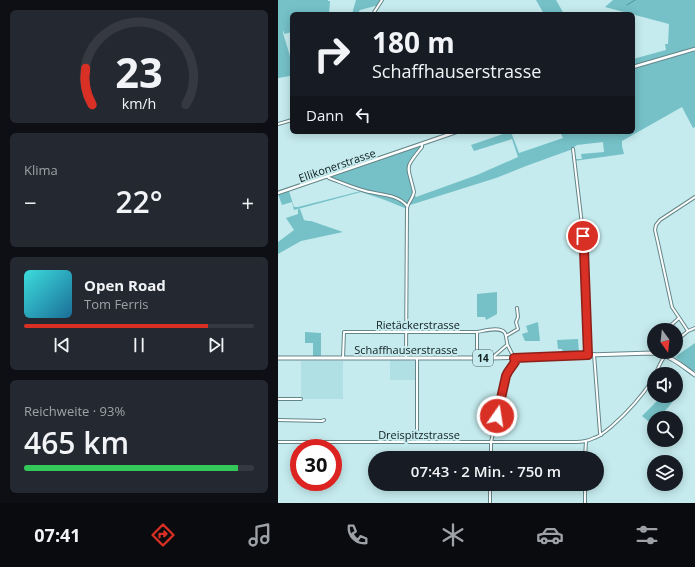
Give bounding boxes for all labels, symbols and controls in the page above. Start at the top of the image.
text: 180 m [372,23,455,61]
icon: right [306,28,358,80]
text: 23 [115,43,163,99]
text: Schaffhauserstrasse [372,59,541,83]
text: km/h [122,93,156,112]
icon: left [352,104,374,126]
text: Dann [306,105,344,125]
street label: Ellikonerstrasse [296,145,378,185]
text: Klima [24,161,58,179]
text: 22° [115,181,163,222]
text: − [24,187,37,217]
text: + [241,187,254,217]
pin [566,219,600,253]
icon: arrive [572,225,594,247]
text: Open Road [84,275,166,295]
text: Tom Ferris [84,295,149,313]
street label: Rietäckerstrasse [376,317,460,332]
north arrow [647,323,683,359]
map controls [647,323,683,491]
icon: previous [51,334,73,356]
icon: pause [128,334,150,356]
icon: next [205,334,227,356]
street label: Schaffhauserstrasse [354,342,458,357]
road number: 14 [473,350,493,366]
button: sound [647,367,683,403]
position arrow [476,395,518,437]
text: Reichweite · 93% [24,402,125,420]
button: search [647,411,683,447]
text: 465 km [24,422,129,463]
street label: Dreispitzstrasse [378,427,460,442]
speed limit sign: 30 [290,439,342,491]
button: layers [647,455,683,491]
text: 07:43 · 2 Min. · 750 m [411,461,561,481]
icon: directions [149,521,177,549]
icon: music [246,521,274,549]
icon: phone [343,521,371,549]
icon: climate [439,521,467,549]
icon: car [536,521,564,549]
icon: filters [633,521,661,549]
text: 07:41 [34,523,81,547]

